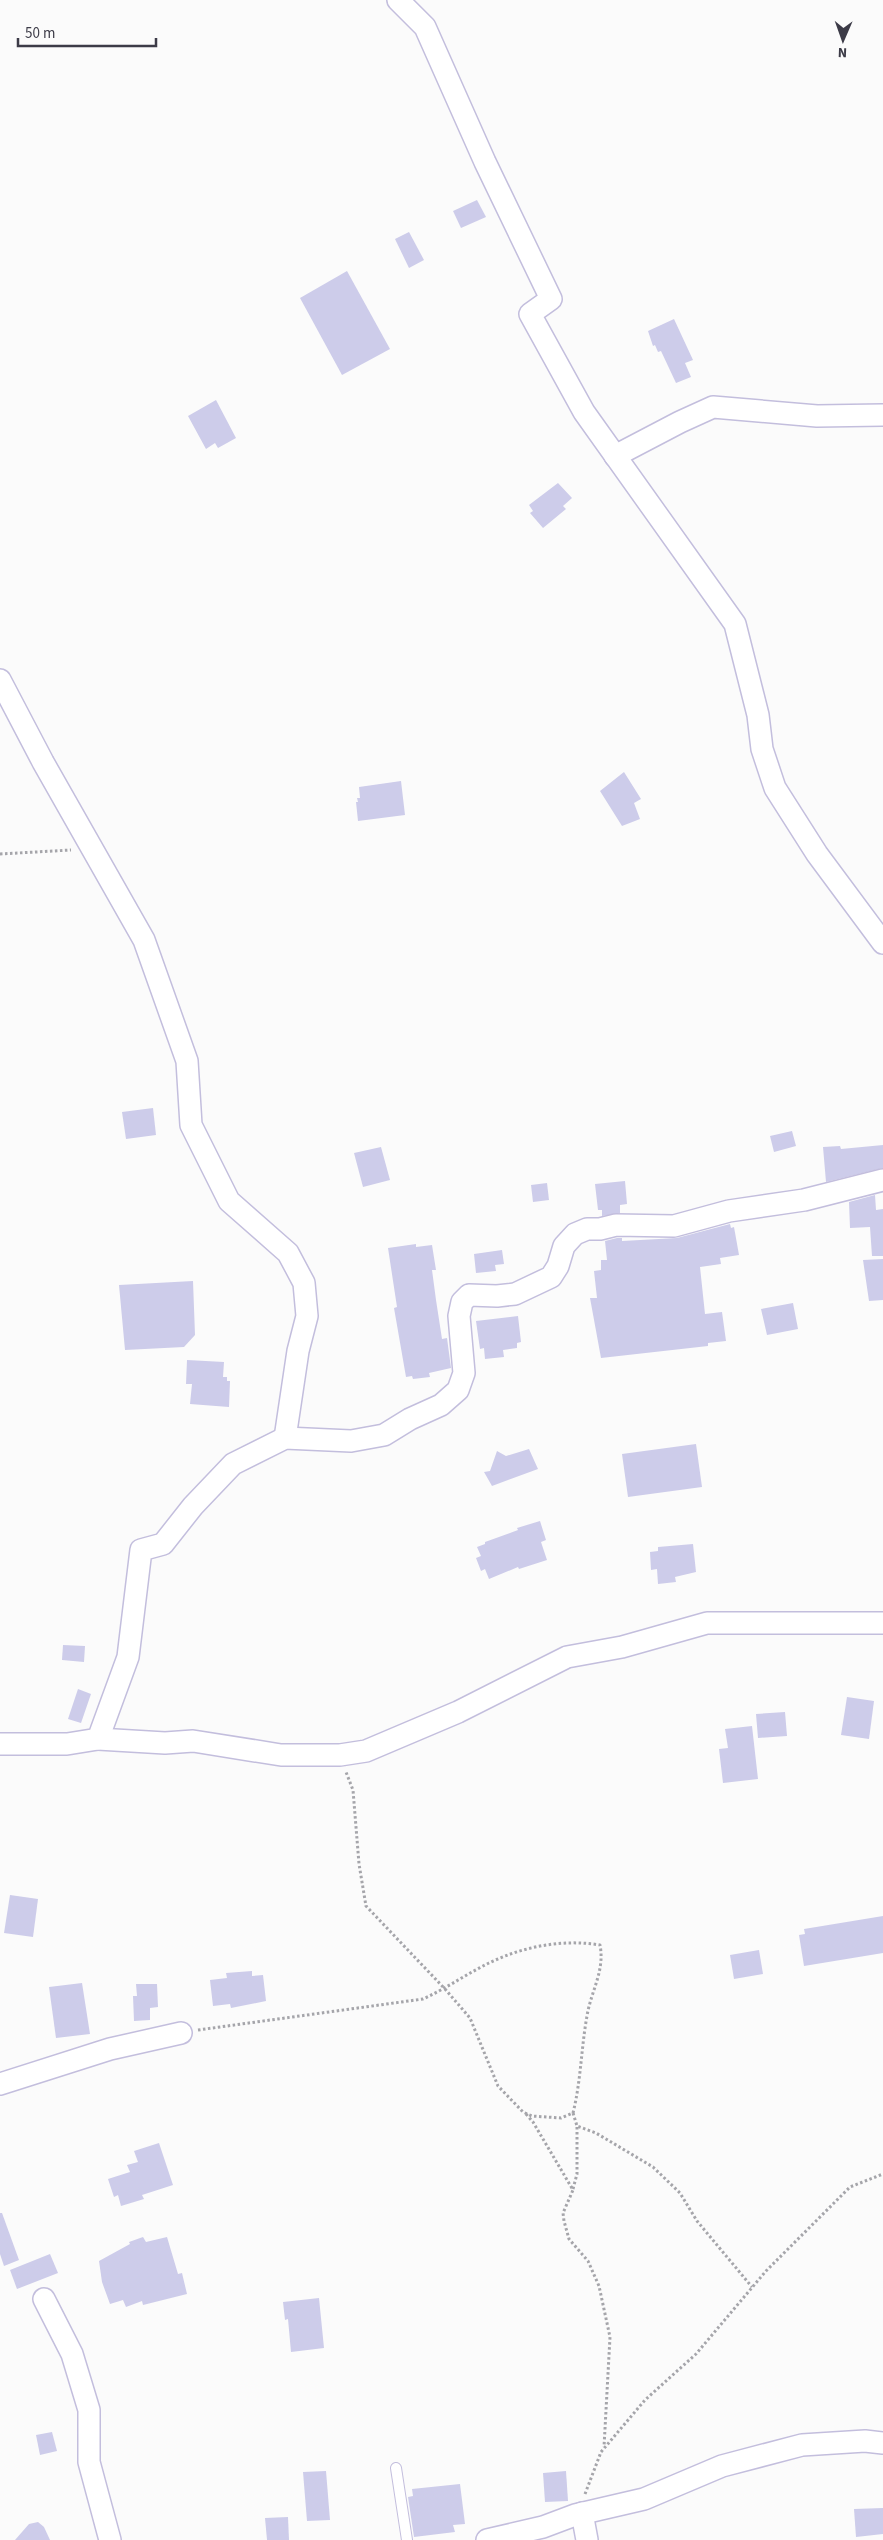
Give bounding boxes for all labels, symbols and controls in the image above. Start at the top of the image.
scale bar [18,15,155,47]
north arrow [818,15,868,65]
text: 50 m [25,23,55,44]
text: N [838,42,848,62]

